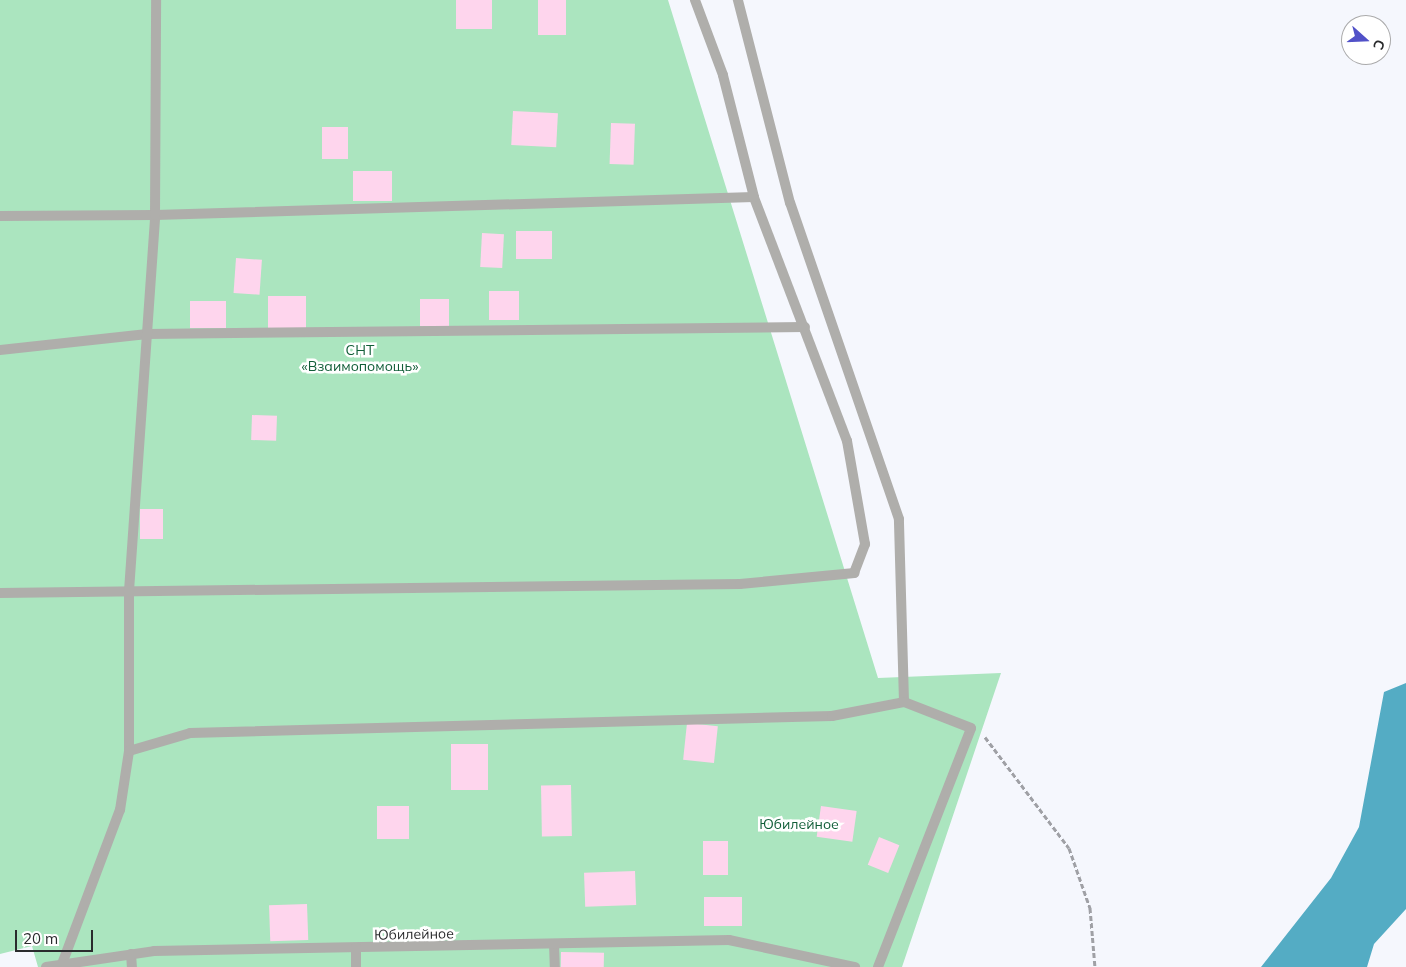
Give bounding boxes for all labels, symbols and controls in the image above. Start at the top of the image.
north arrow [1341,15,1391,65]
text: С [1369,37,1389,52]
park label: СНТ «Взаимопомощь» [301,342,419,374]
park label: Юбилейное [759,816,839,832]
scale bar [18,920,95,952]
street label: Юбилейное [374,925,454,943]
text: 20 m [23,929,58,948]

